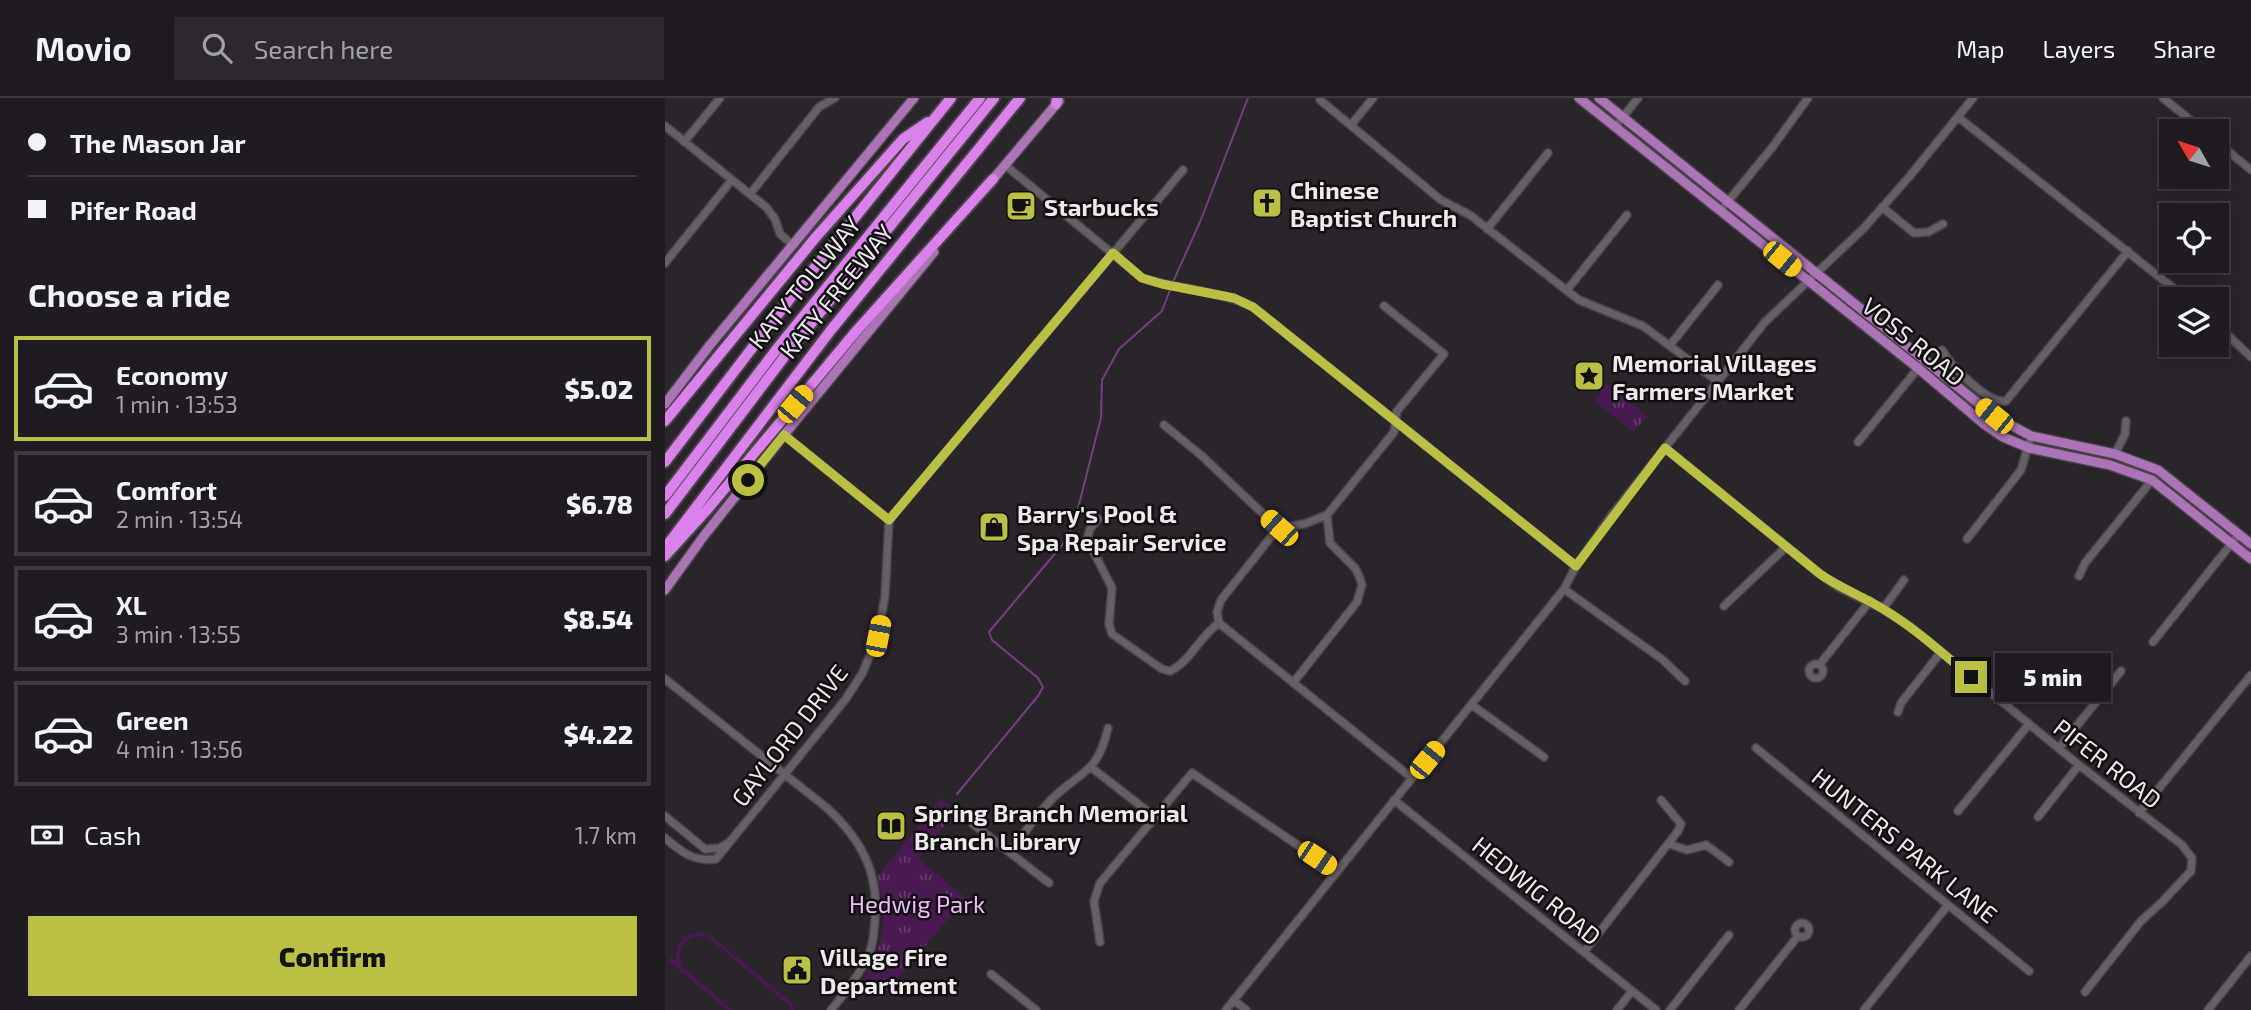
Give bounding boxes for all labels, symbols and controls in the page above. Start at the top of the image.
search box [174,17,664,80]
text: Movio [35,28,132,68]
icon: search [198,29,236,67]
text: Search here [254,33,393,64]
text: Map [1956,34,2004,63]
text: Layers [2042,34,2115,63]
text: Share [2153,34,2216,63]
north arrow [2159,119,2229,189]
map controls [2159,119,2229,357]
text: The Mason Jar [70,127,246,158]
place label: Chinese Baptist Church [1290,175,1457,232]
church icon: Chinese Baptist Church [1250,186,1284,220]
cafe icon: Starbucks [1004,189,1038,223]
place label: Starbucks [1044,192,1159,221]
text: Pifer Road [70,194,197,225]
button: locate [2159,203,2229,273]
street label: KATY TOLLWAY [742,210,866,354]
street label: KATY FREEWAY [773,218,899,364]
car [1760,238,1805,280]
text: Choose a ride [28,275,231,313]
button: layers [2159,287,2229,357]
street label: VOSS ROAD [1857,291,1971,391]
place label: Memorial Villages Farmers Market [1612,348,1817,405]
icon: car [32,357,95,420]
text: Economy [116,359,228,390]
place icon: Memorial Villages Farmers Market [1572,359,1606,393]
text: $5.02 [564,373,633,404]
car [774,381,817,427]
text: 1 min · 13:53 [116,390,238,418]
car [1972,395,2017,437]
route start [732,464,764,496]
icon: car [32,472,95,535]
text: Comfort [116,474,217,505]
text: $6.78 [566,488,633,519]
place label: Barry's Pool & Spa Repair Service [1017,499,1227,556]
text: 2 min · 13:54 [116,505,243,533]
car [1257,506,1302,550]
shop icon: Barry's Pool & Spa Repair Service [977,510,1011,544]
icon: car [32,587,95,650]
text: XL [116,589,147,620]
text: $8.54 [563,603,633,634]
car [864,613,893,659]
text: 3 min · 13:55 [116,620,241,648]
callout: 5 min [1995,652,2111,702]
street label: GAYLORD DRIVE [725,658,853,812]
route end [1955,661,1987,693]
text: 5 min [2024,663,2082,691]
icon: car [32,702,95,765]
text: Green [116,704,189,735]
street label: PIFER ROAD [2048,712,2168,814]
text: $4.22 [564,718,633,749]
text: 4 min · 13:56 [116,735,243,763]
car [1406,737,1449,783]
street label: HUNTERS PARK LANE [1807,761,2003,929]
place label: Spring Branch Memorial Branch Library [914,798,1188,855]
library icon: Spring Branch Memorial Branch Library [874,809,908,843]
icon: cash [28,816,66,854]
text: Cash [84,819,141,850]
text: 1.7 km [575,821,637,849]
street label: HEDWIG ROAD [1467,829,1607,951]
car [1294,838,1341,878]
park label: Hedwig Park [849,889,985,918]
button: Confirm [28,916,637,996]
place label: Village Fire Department [820,942,957,999]
public building icon: Village Fire Department [780,953,814,987]

